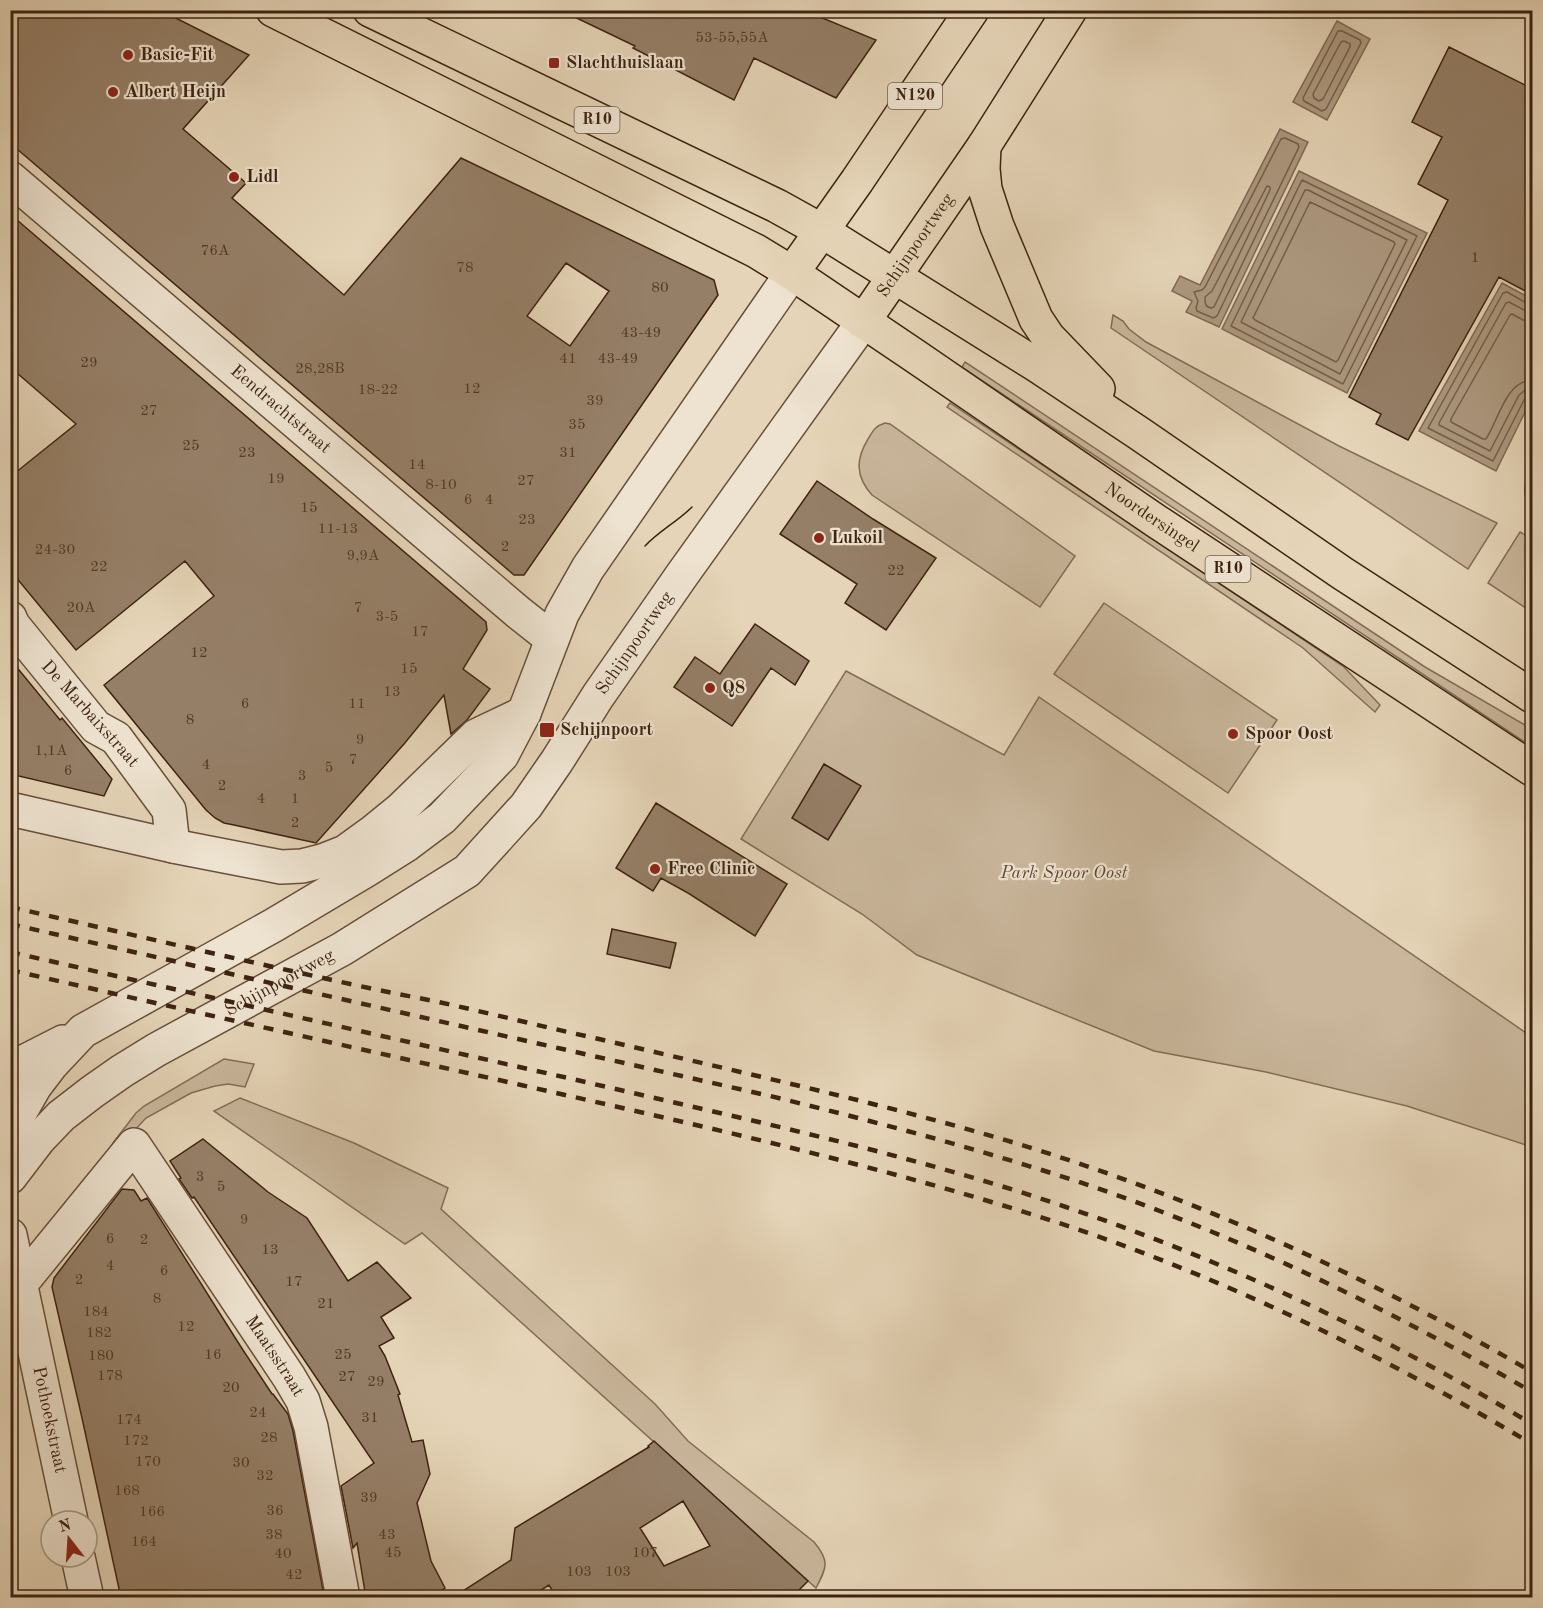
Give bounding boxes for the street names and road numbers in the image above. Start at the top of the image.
road number: N120 [888,83,942,109]
road number: R10 [574,107,620,133]
street label: Schijnpoortweg [874,190,958,300]
street label: Eendrachtstraat [227,362,334,457]
street label: Noordersingel [1101,480,1202,556]
road number: R10 [1206,556,1250,582]
street label: Schijnpoortweg [593,588,677,698]
street label: De Marbaixstraat [38,657,142,771]
street label: Schijnpoortweg [222,946,337,1020]
street label: Maatsstraat [242,1313,307,1400]
street label: Pothoekstraat [29,1365,70,1475]

